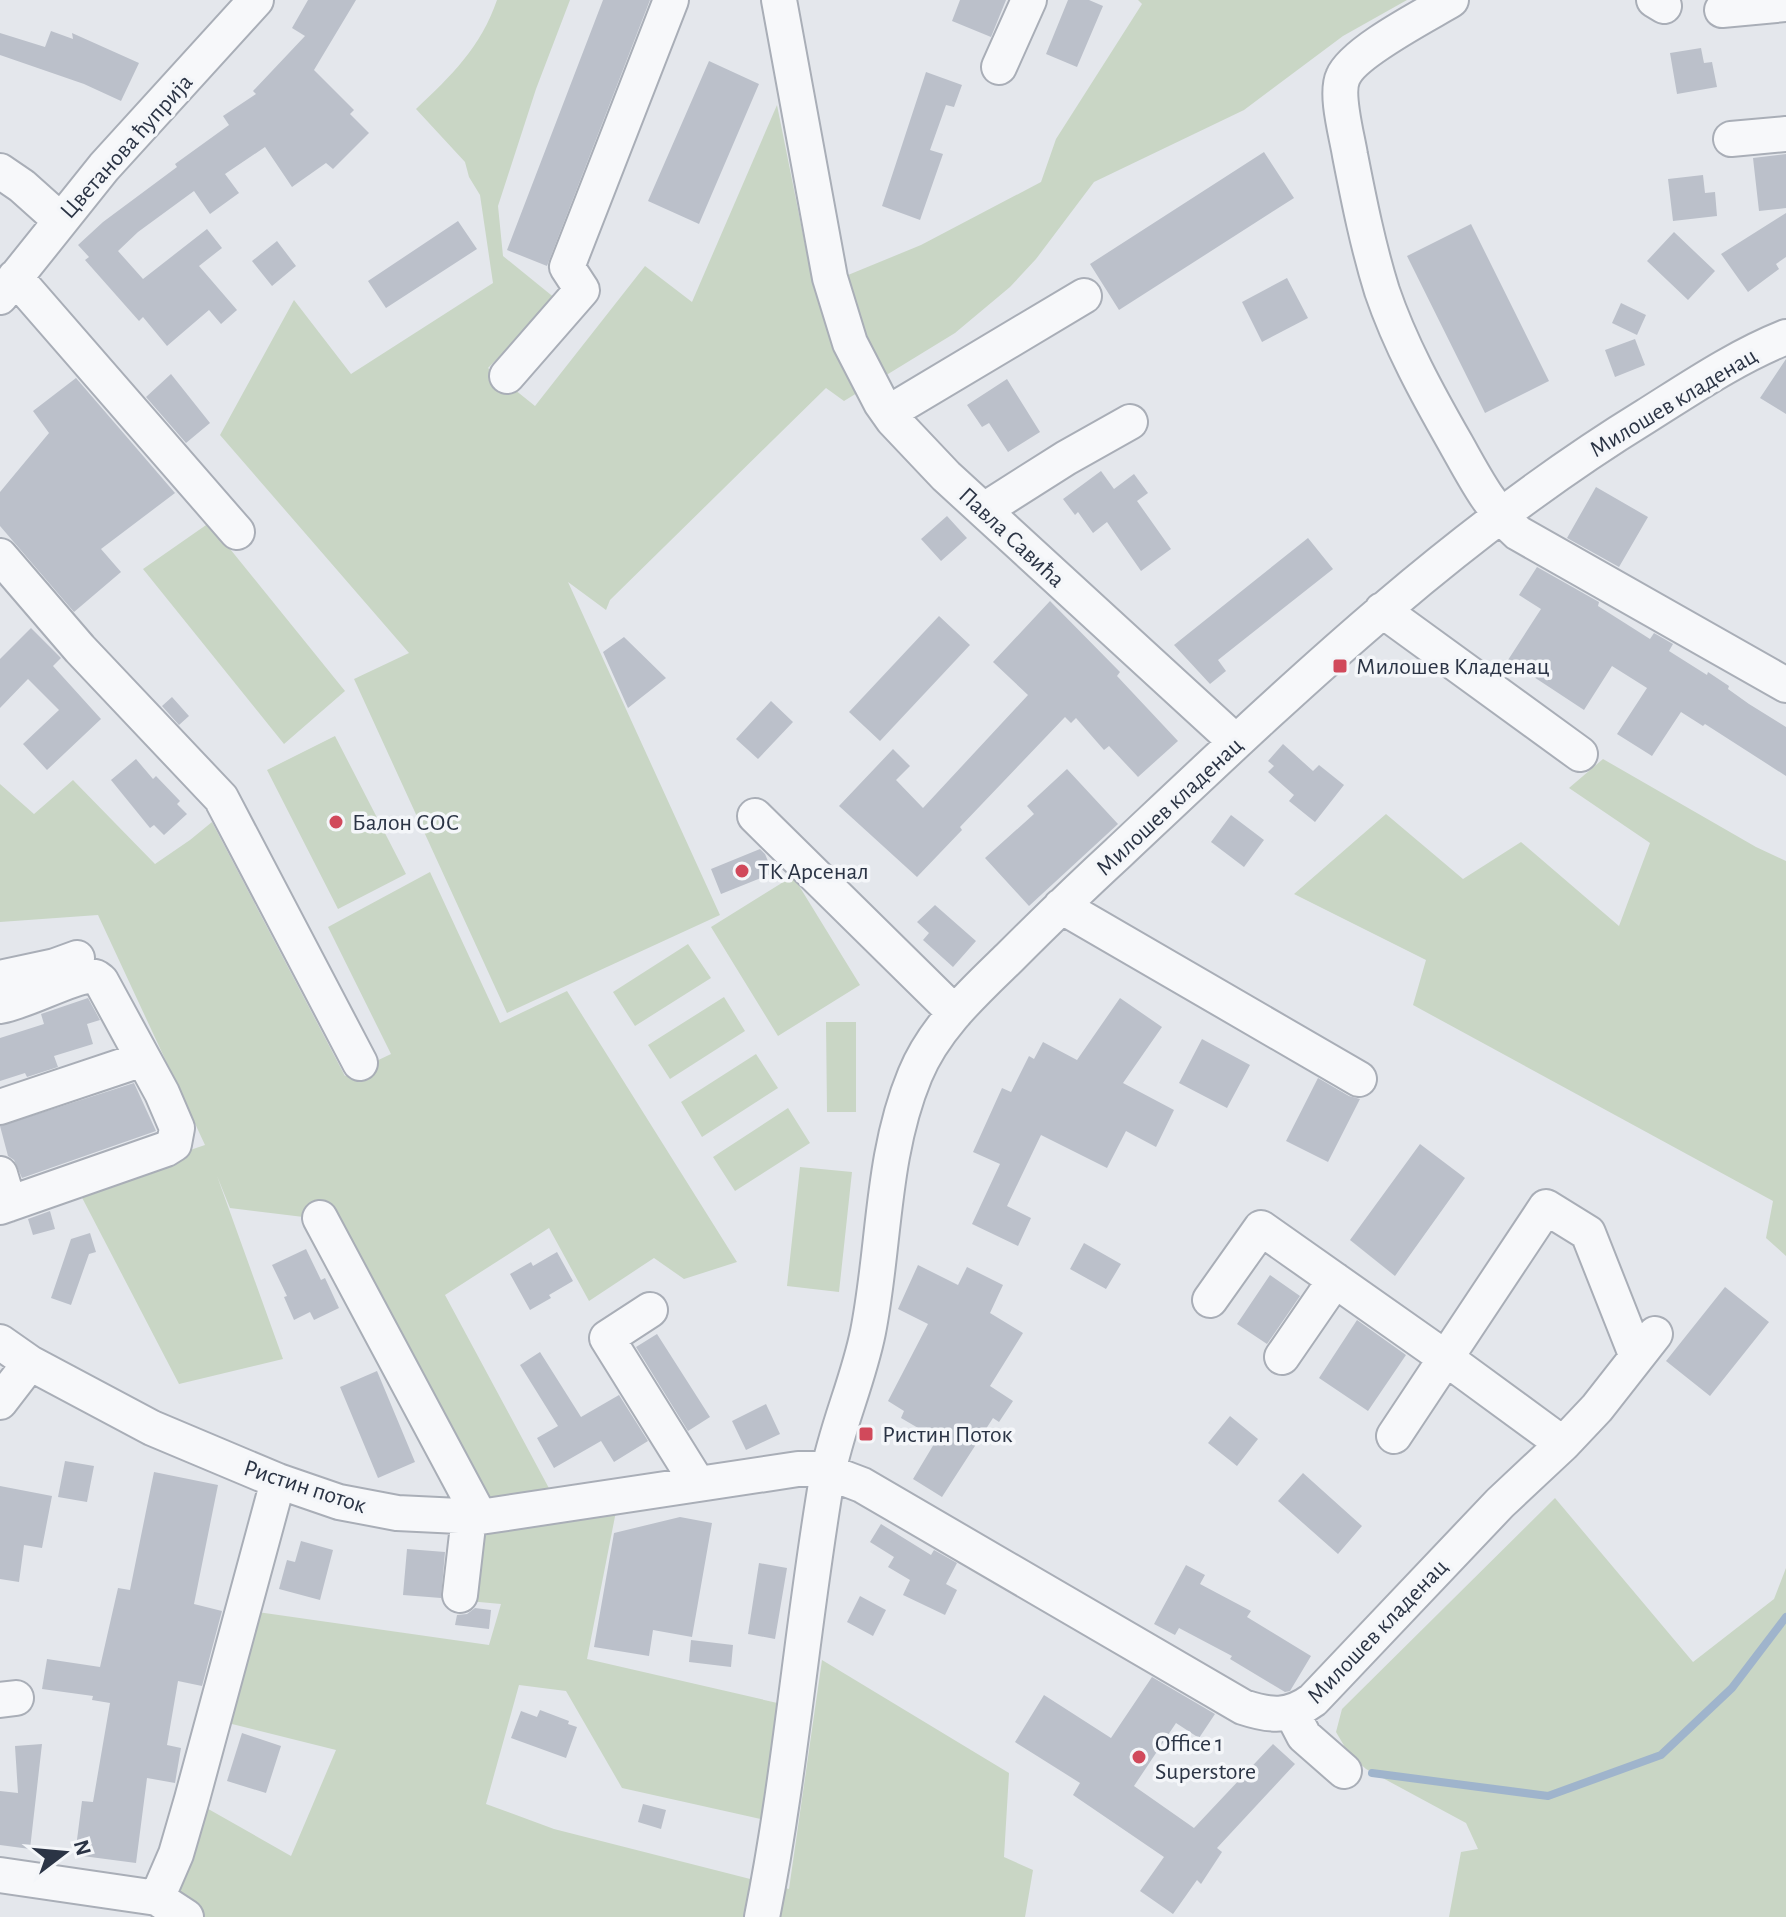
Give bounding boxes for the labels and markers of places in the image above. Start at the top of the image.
place label: Милошев Кладенац [1356,655,1550,679]
marker: Милошев Кладенац [1331,657,1349,675]
place label: Балон СОС [352,811,459,835]
marker: Балон СОС [327,813,345,831]
place label: ТК Арсенал [758,860,869,884]
marker: ТК Арсенал [733,862,751,880]
place label: Ристин Поток [882,1423,1012,1447]
marker: Ристин Поток [857,1425,875,1443]
place label: Office 1 Superstore [1155,1732,1256,1784]
marker: Office 1 Superstore [1130,1748,1148,1766]

